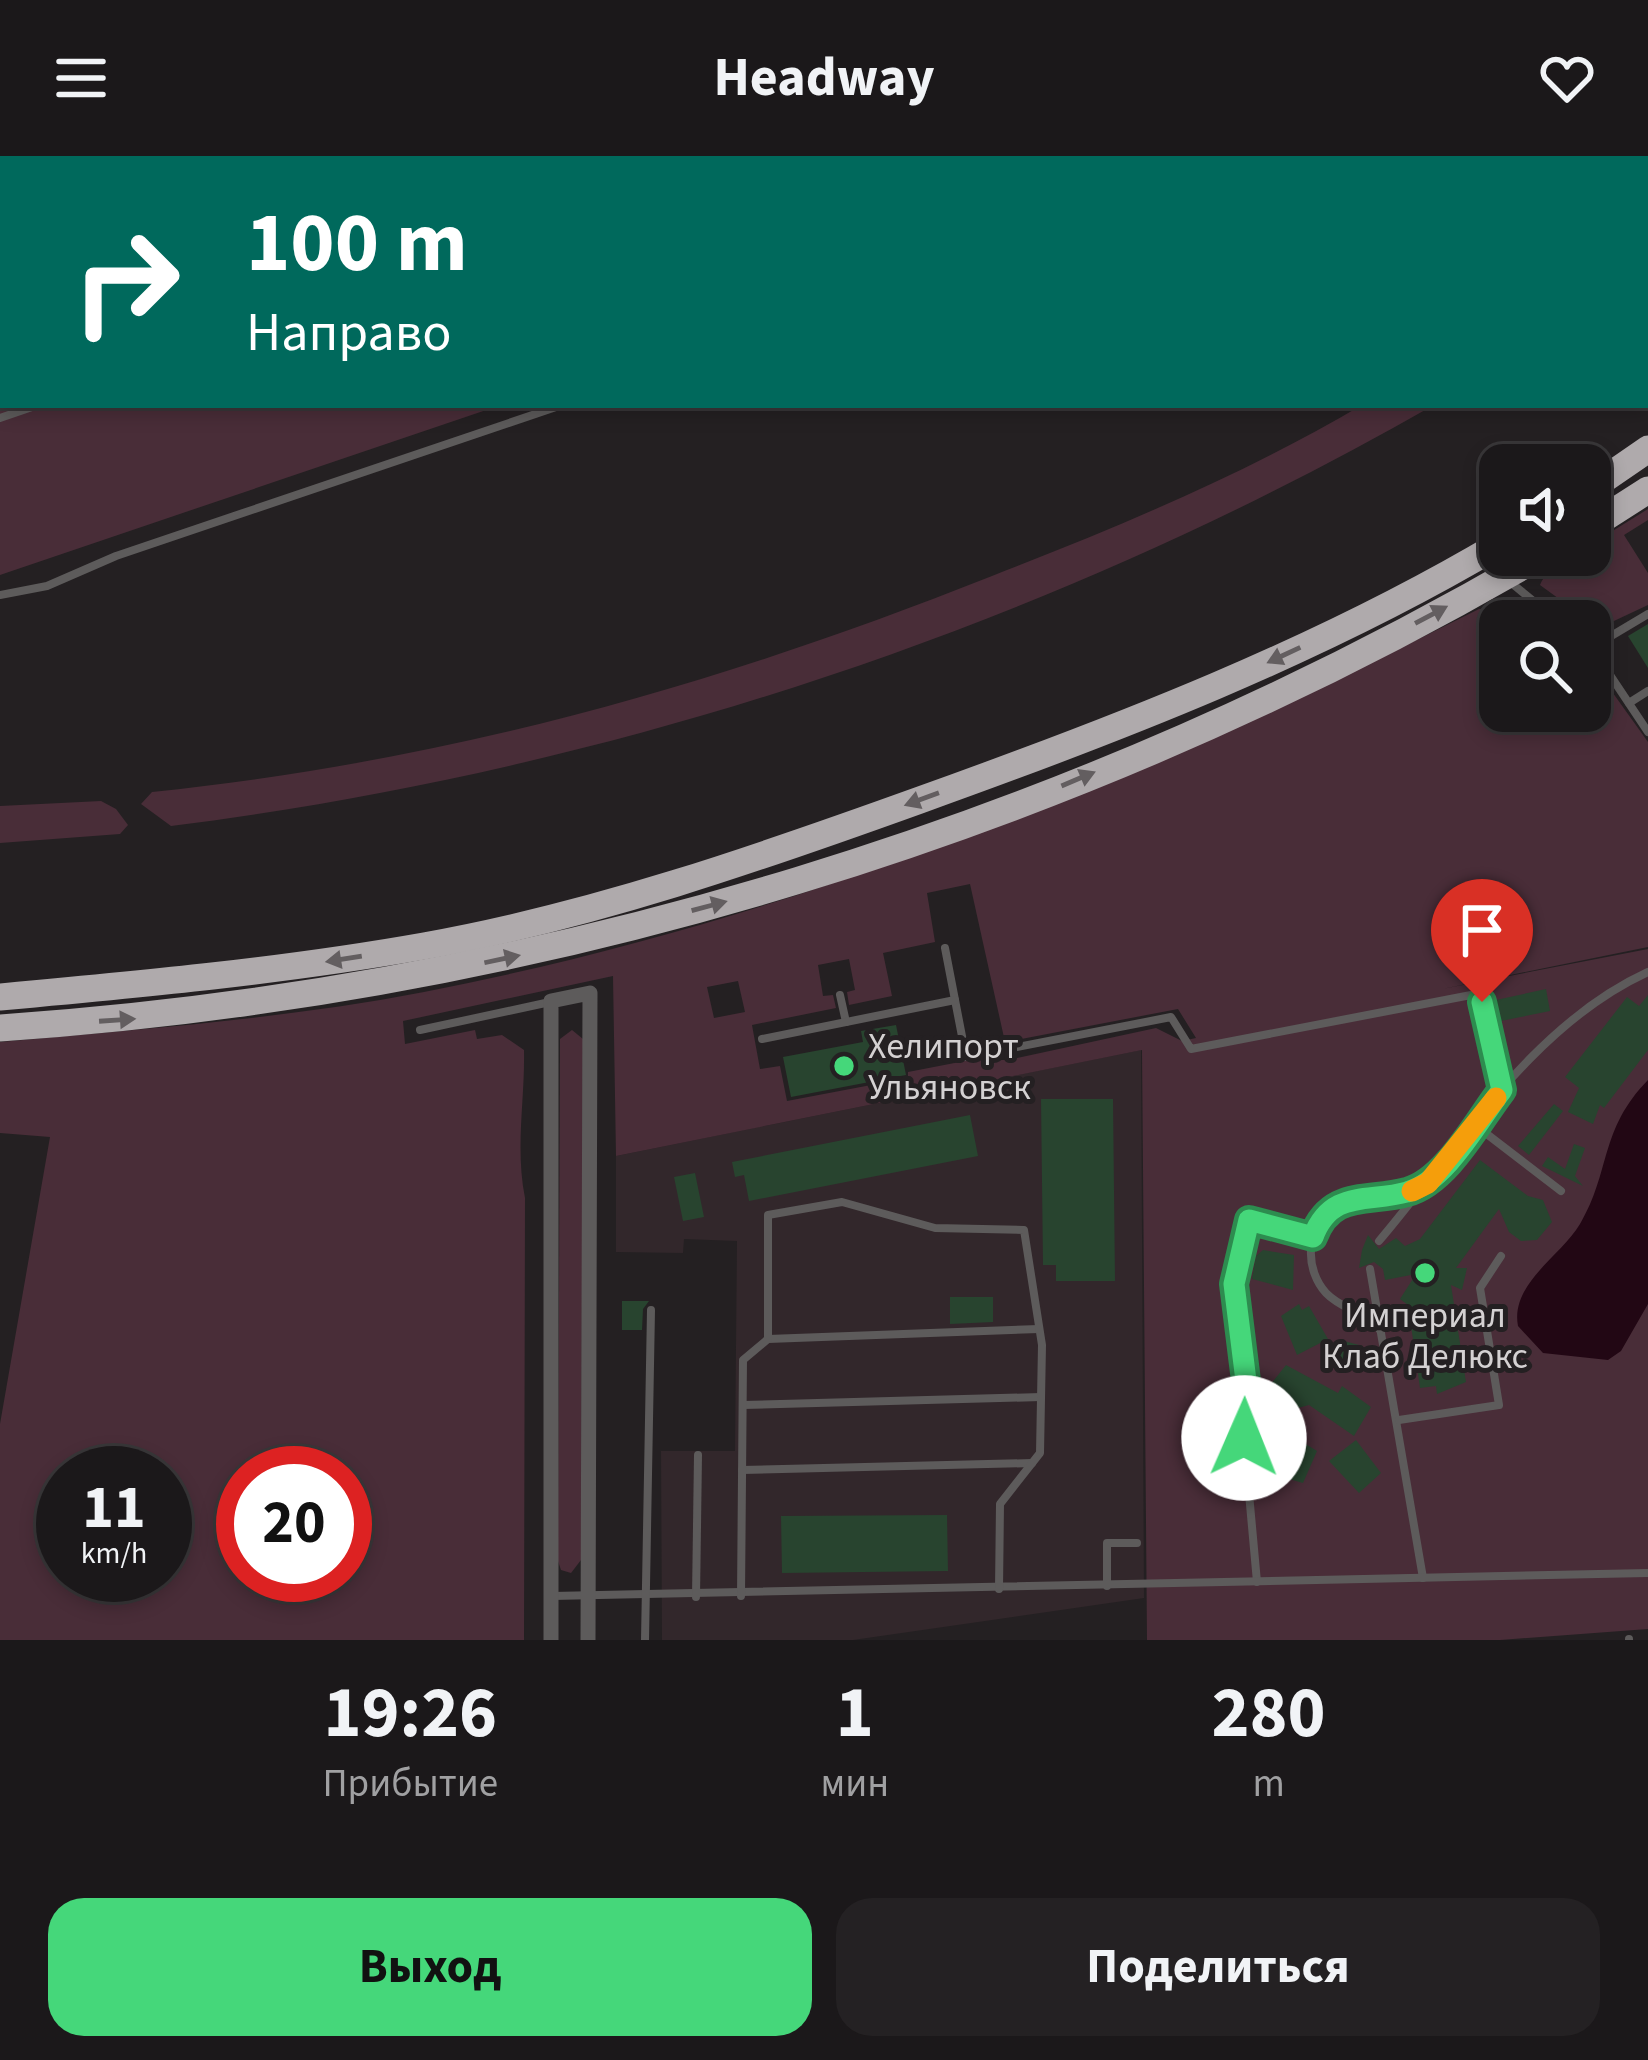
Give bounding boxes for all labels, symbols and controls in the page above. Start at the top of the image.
text: Headway [713,40,935,117]
icon: menu [48,45,114,111]
icon: heart [1534,45,1600,111]
text: 100 m [246,184,468,304]
icon: right [48,204,204,360]
text: Направо [246,295,451,372]
map controls [1479,444,1611,732]
button: sound [1479,444,1611,576]
button: search [1479,600,1611,732]
one-way arrow [1414,606,1449,626]
one-way arrow [1266,645,1301,665]
one-way arrow [1061,769,1096,789]
one-way arrow [904,791,940,810]
pin [1431,879,1533,1002]
one-way arrow [692,896,728,914]
icon: arrive [1449,897,1515,963]
one-way arrow [483,949,521,968]
one-way arrow [325,950,363,969]
one-way arrow [99,1011,136,1030]
place label: Хелипорт Ульяновск [868,1021,1031,1113]
marker: Хелипорт Ульяновск [831,1053,857,1079]
marker: Империал Клаб Делюкс [1412,1260,1438,1286]
place label: Империал Клаб Делюкс [1322,1290,1528,1382]
position arrow [1181,1375,1307,1501]
speed limit sign: 20 [216,1446,372,1602]
text: 11 [82,1466,146,1551]
text: km/h [81,1532,147,1575]
text: 19:26 [323,1662,497,1765]
text: 1 [836,1662,874,1765]
text: 280 [1212,1662,1326,1765]
text: Прибытие [322,1756,498,1812]
text: мин [820,1756,889,1812]
text: m [1252,1756,1285,1812]
button: Выход [48,1898,812,2036]
button: Поделиться [836,1898,1600,2036]

